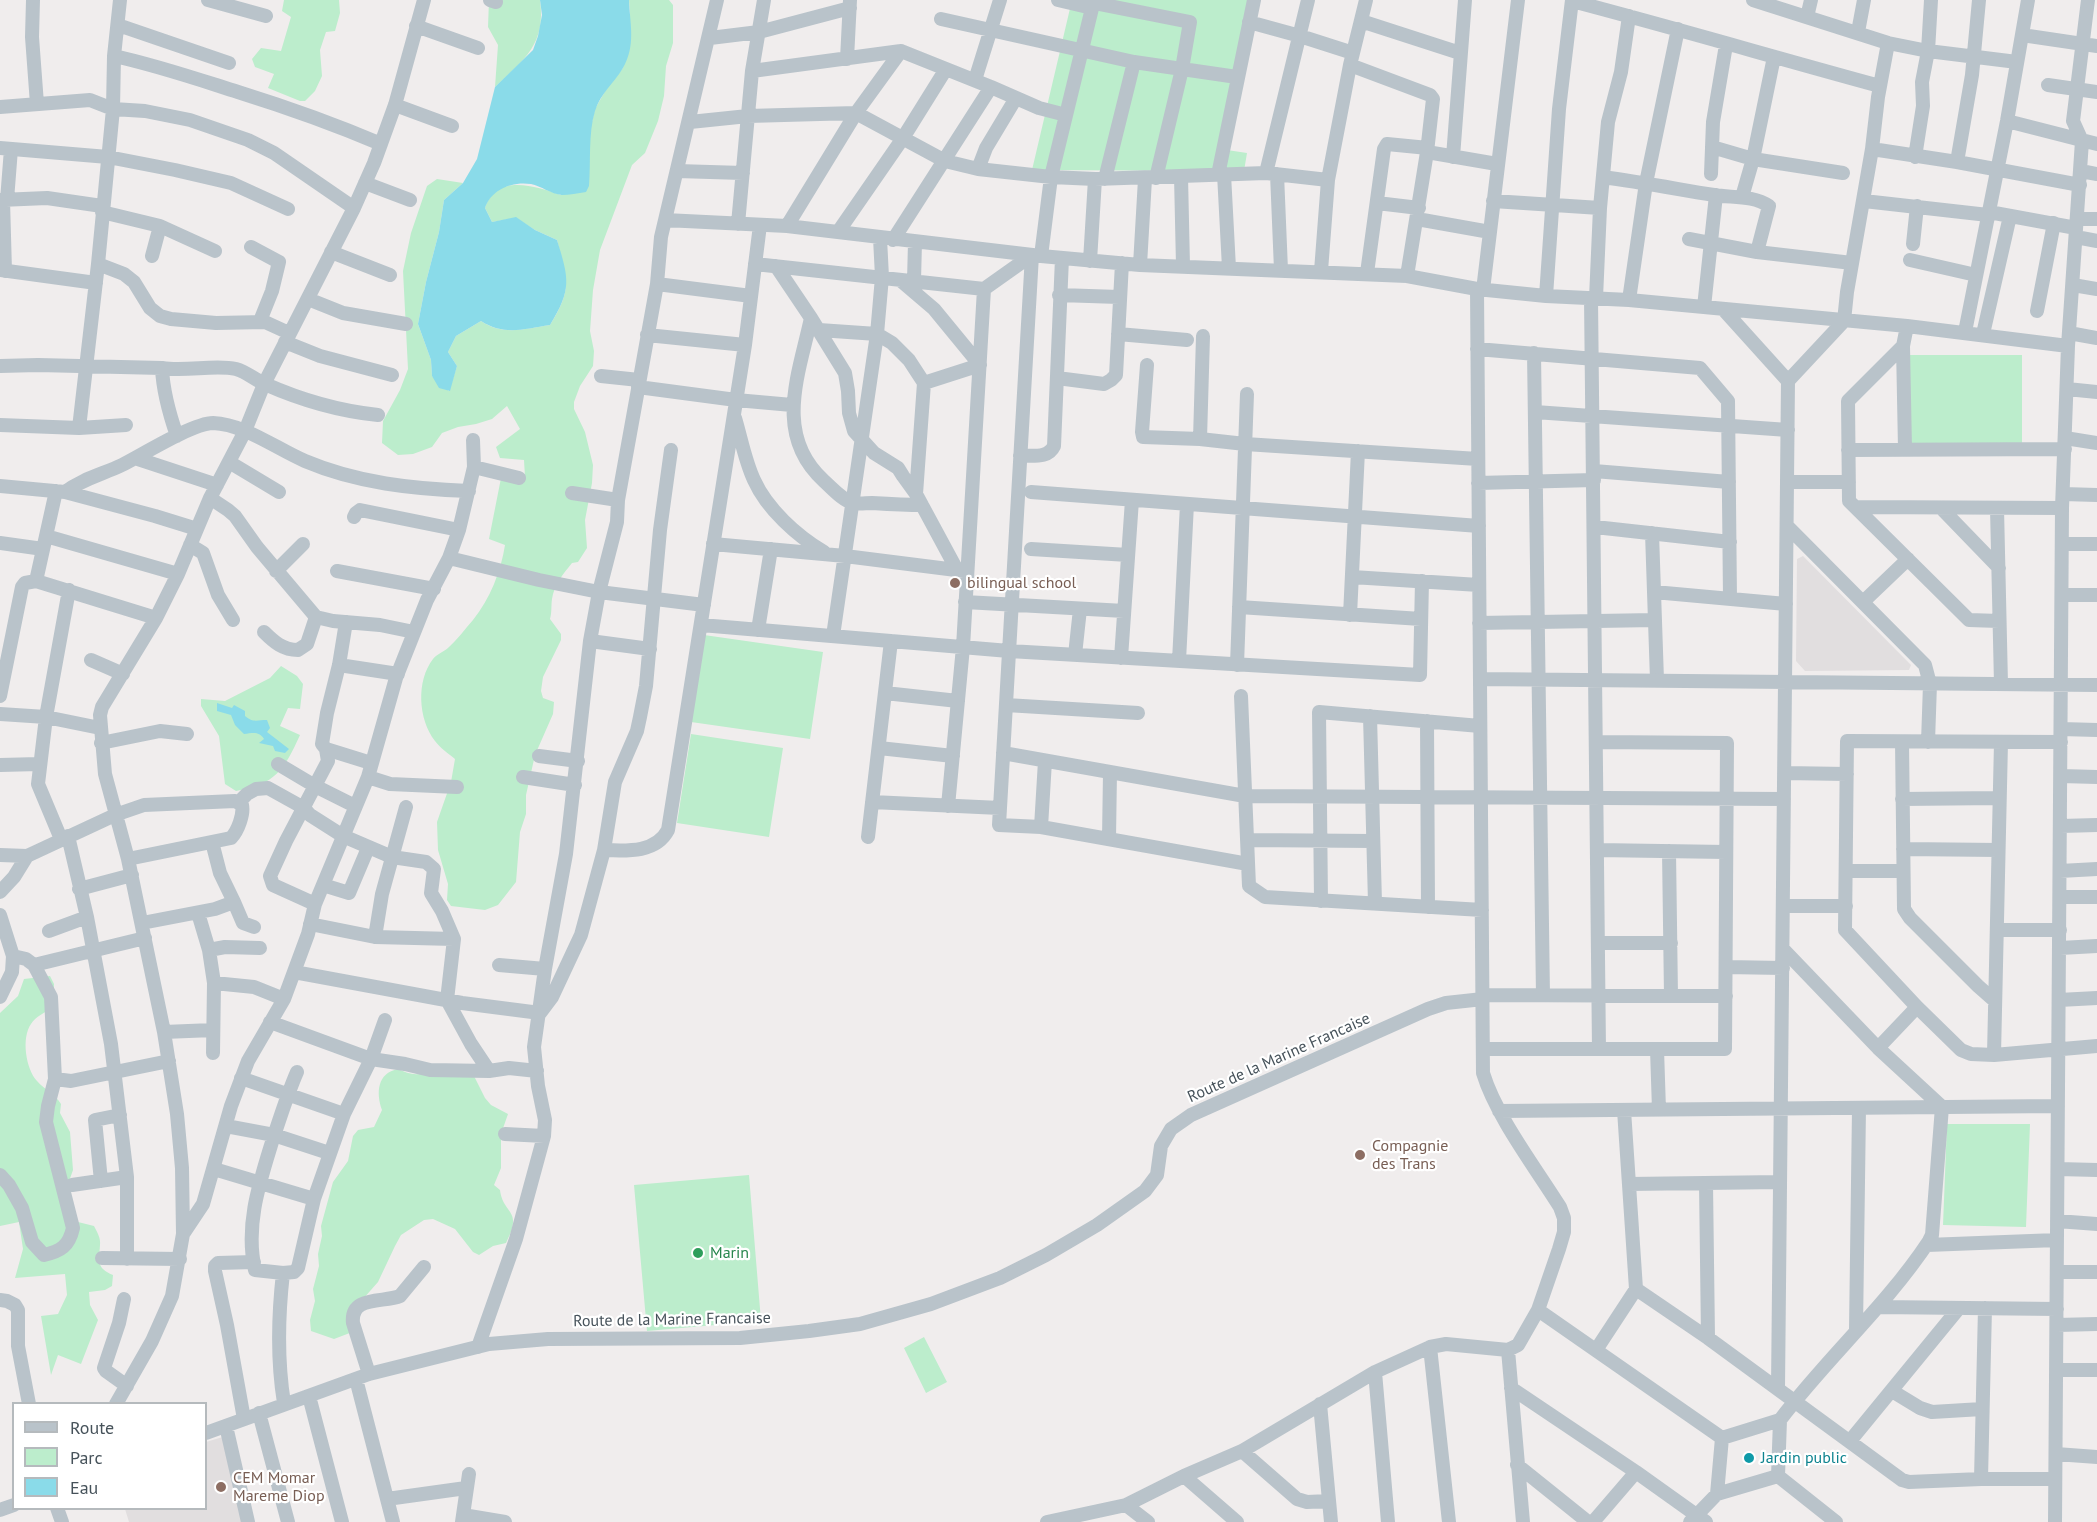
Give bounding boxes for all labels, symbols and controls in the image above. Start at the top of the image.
place label: bilingual school [967,573,1076,593]
marker: bilingual school [948,576,962,590]
street label: Route de la Marine Francaise [1185,1009,1373,1107]
place label: Compagnie des Trans [1372,1136,1448,1174]
marker: Compagnie des Trans [1353,1148,1367,1162]
place label: Marin [710,1243,749,1263]
marker: Marin [691,1246,705,1260]
street label: Route de la Marine Francaise [573,1309,771,1331]
legend [12,1402,207,1510]
text: Route [70,1416,114,1439]
text: Parc [70,1446,103,1469]
place label: Jardin public [1761,1448,1847,1468]
marker: Jardin public [1742,1451,1756,1465]
place label: CEM Momar Mareme Diop [233,1468,325,1506]
text: Eau [70,1476,98,1499]
marker: CEM Momar Mareme Diop [214,1480,228,1494]

